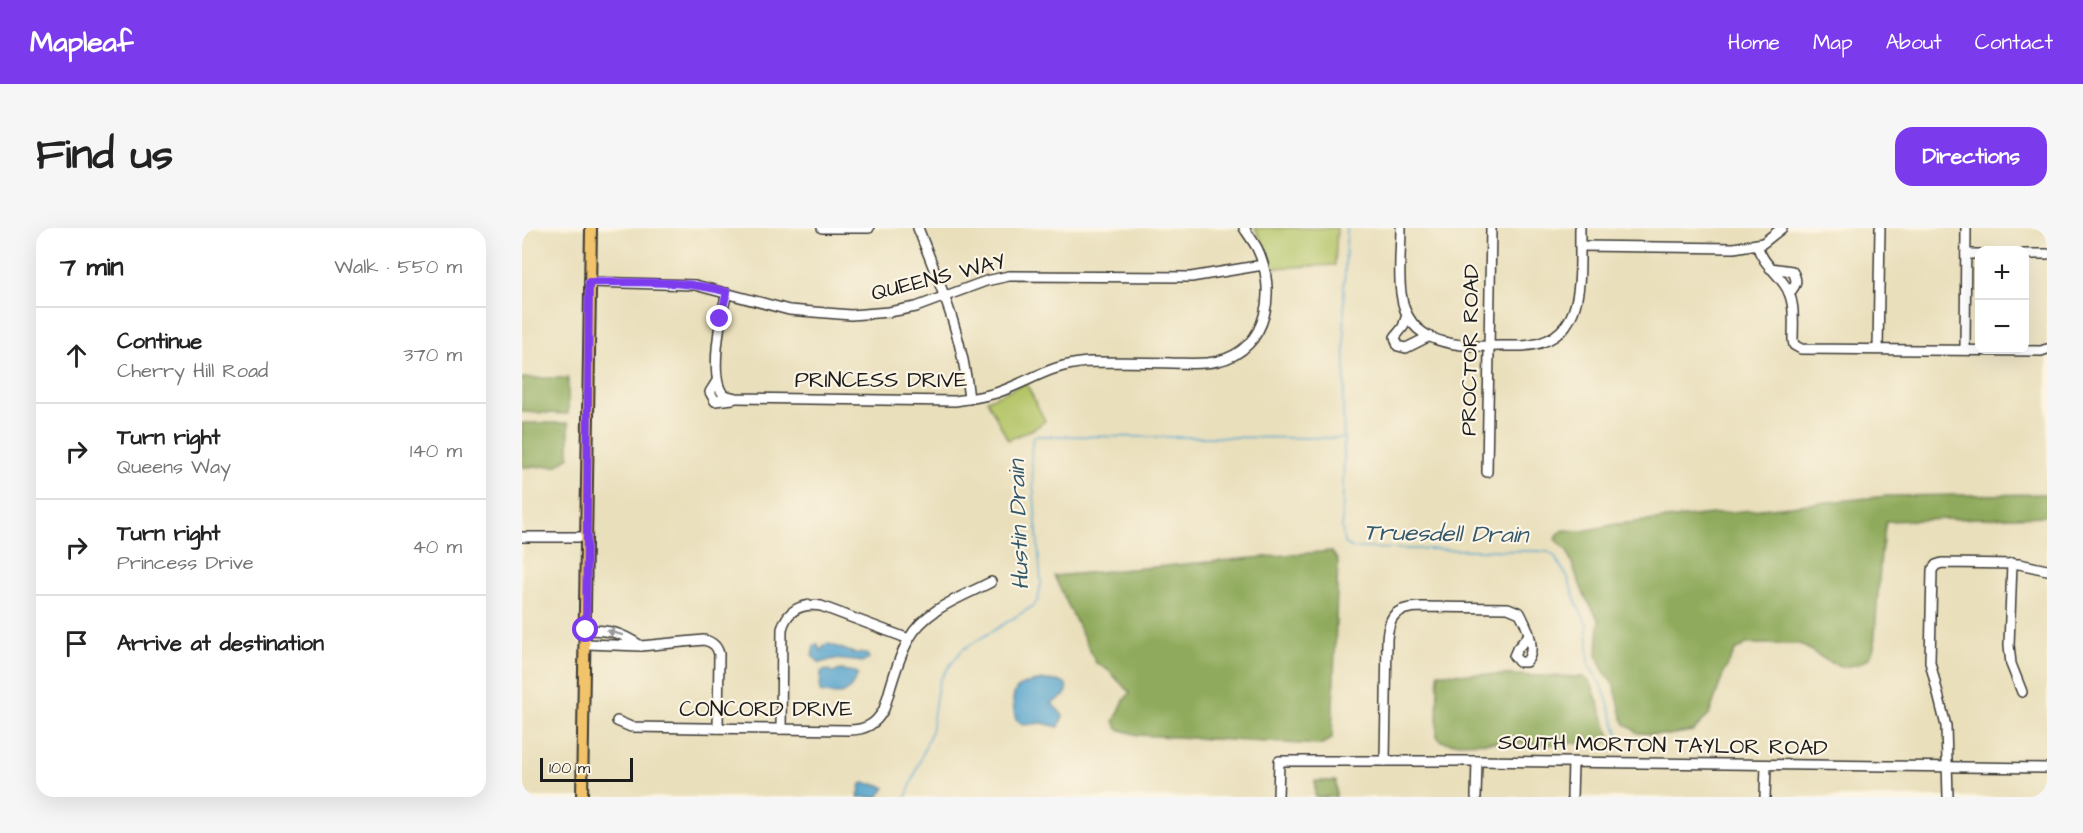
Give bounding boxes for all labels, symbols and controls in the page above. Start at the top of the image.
text: Mapleaf [30,23,133,62]
text: Home [1728,28,1780,57]
text: Map [1813,28,1853,57]
text: About [1886,28,1942,57]
text: Contact [1975,28,2053,57]
text: Find us [36,127,173,185]
button: Directions [1895,127,2047,186]
street label: QUEENS WAY [868,246,1009,309]
map controls [1975,246,2029,354]
button: + [1975,246,2029,300]
text: 7 min [60,249,124,285]
text: Walk · 550 m [334,253,462,281]
street label: PROCTOR ROAD [1454,264,1487,436]
button: − [1975,300,2029,354]
route end [706,305,732,331]
text: Continue [117,326,202,357]
icon: ahead [60,339,93,372]
text: 370 m [403,341,462,369]
text: Cherry Hill Road [117,357,268,385]
street label: PRINCESS DRIVE [795,365,967,396]
text: Turn right [117,422,220,453]
icon: right [60,435,93,468]
text: 140 m [410,437,462,465]
text: Queens Way [117,453,231,481]
water label: Hustin Drain [1000,457,1038,591]
water label: Truesdell Drain [1363,516,1531,552]
text: Turn right [117,518,220,549]
icon: right [60,531,93,564]
text: 40 m [412,533,462,561]
text: Princess Drive [117,549,254,577]
route start [572,616,598,642]
icon: arrive [60,627,93,660]
text: Arrive at destination [117,628,324,659]
one-way arrow [606,628,624,638]
street label: CONCORD DRIVE [679,694,853,725]
street label: SOUTH MORTON TAYLOR ROAD [1498,727,1828,764]
scale bar [540,755,633,782]
text: 100 m [549,757,590,779]

